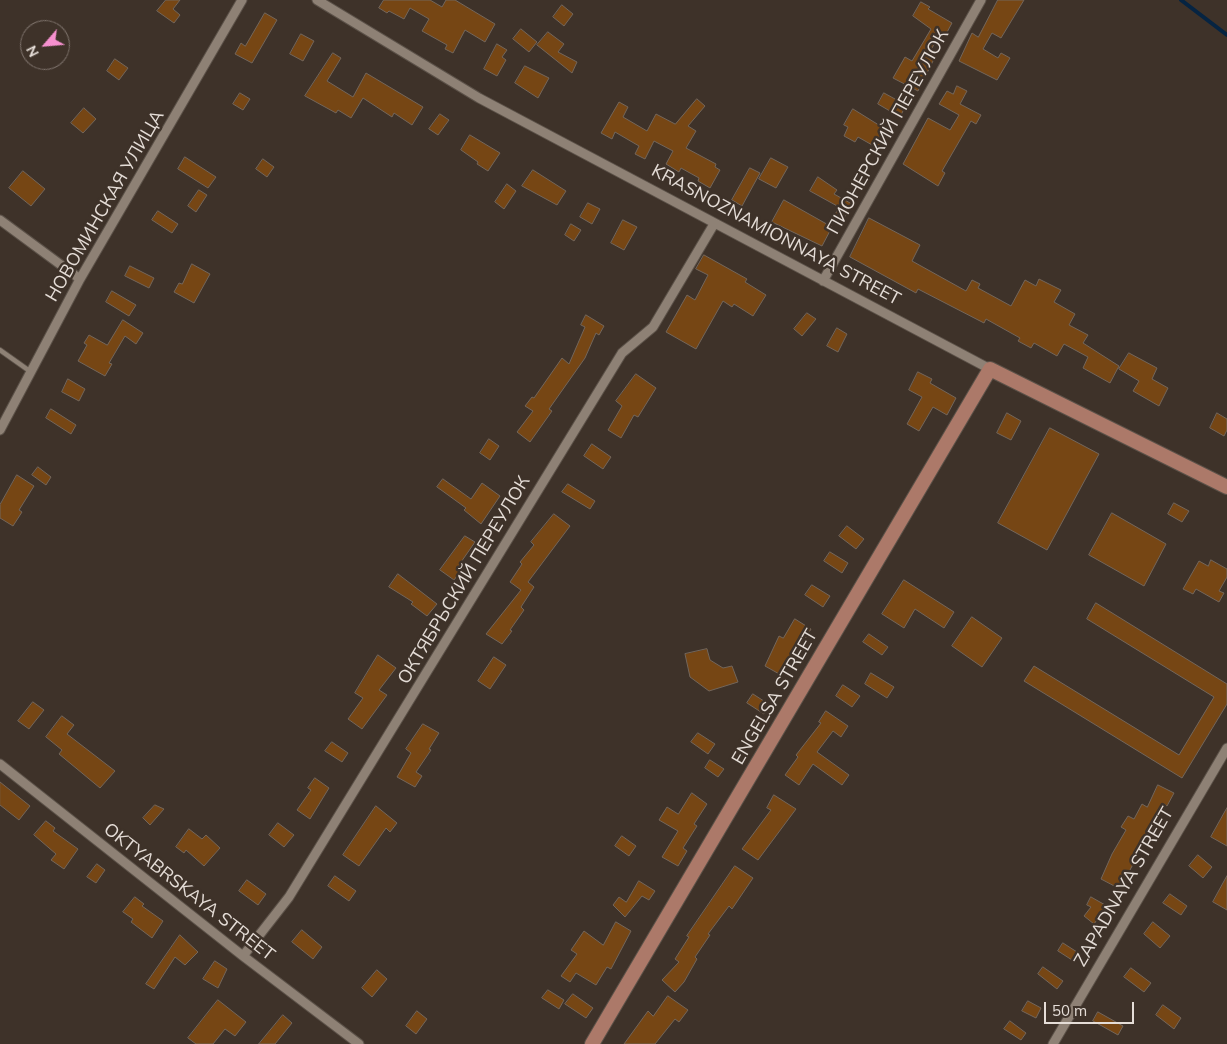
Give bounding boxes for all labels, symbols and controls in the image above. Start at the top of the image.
north arrow [20,20,70,70]
street label: ПИОНЕРСКИЙ ПЕРЕУЛОК [823,26,953,238]
text: N [22,43,43,60]
street label: НОВОМИНСКАЯ УЛИЦА [41,106,169,306]
street label: KRASNOZNAMIONNAYA STREET [648,160,904,310]
street label: ОКТЯБРЬСКИЙ ПЕРЕУЛОК [393,472,535,688]
street label: ENGELSA STREET [728,626,822,768]
street label: ZAPADNAYA STREET [1070,804,1178,970]
street label: OKTYABRSKAYA STREET [99,818,279,966]
scale bar [1047,992,1137,1024]
text: 50 m [1052,1001,1087,1020]

